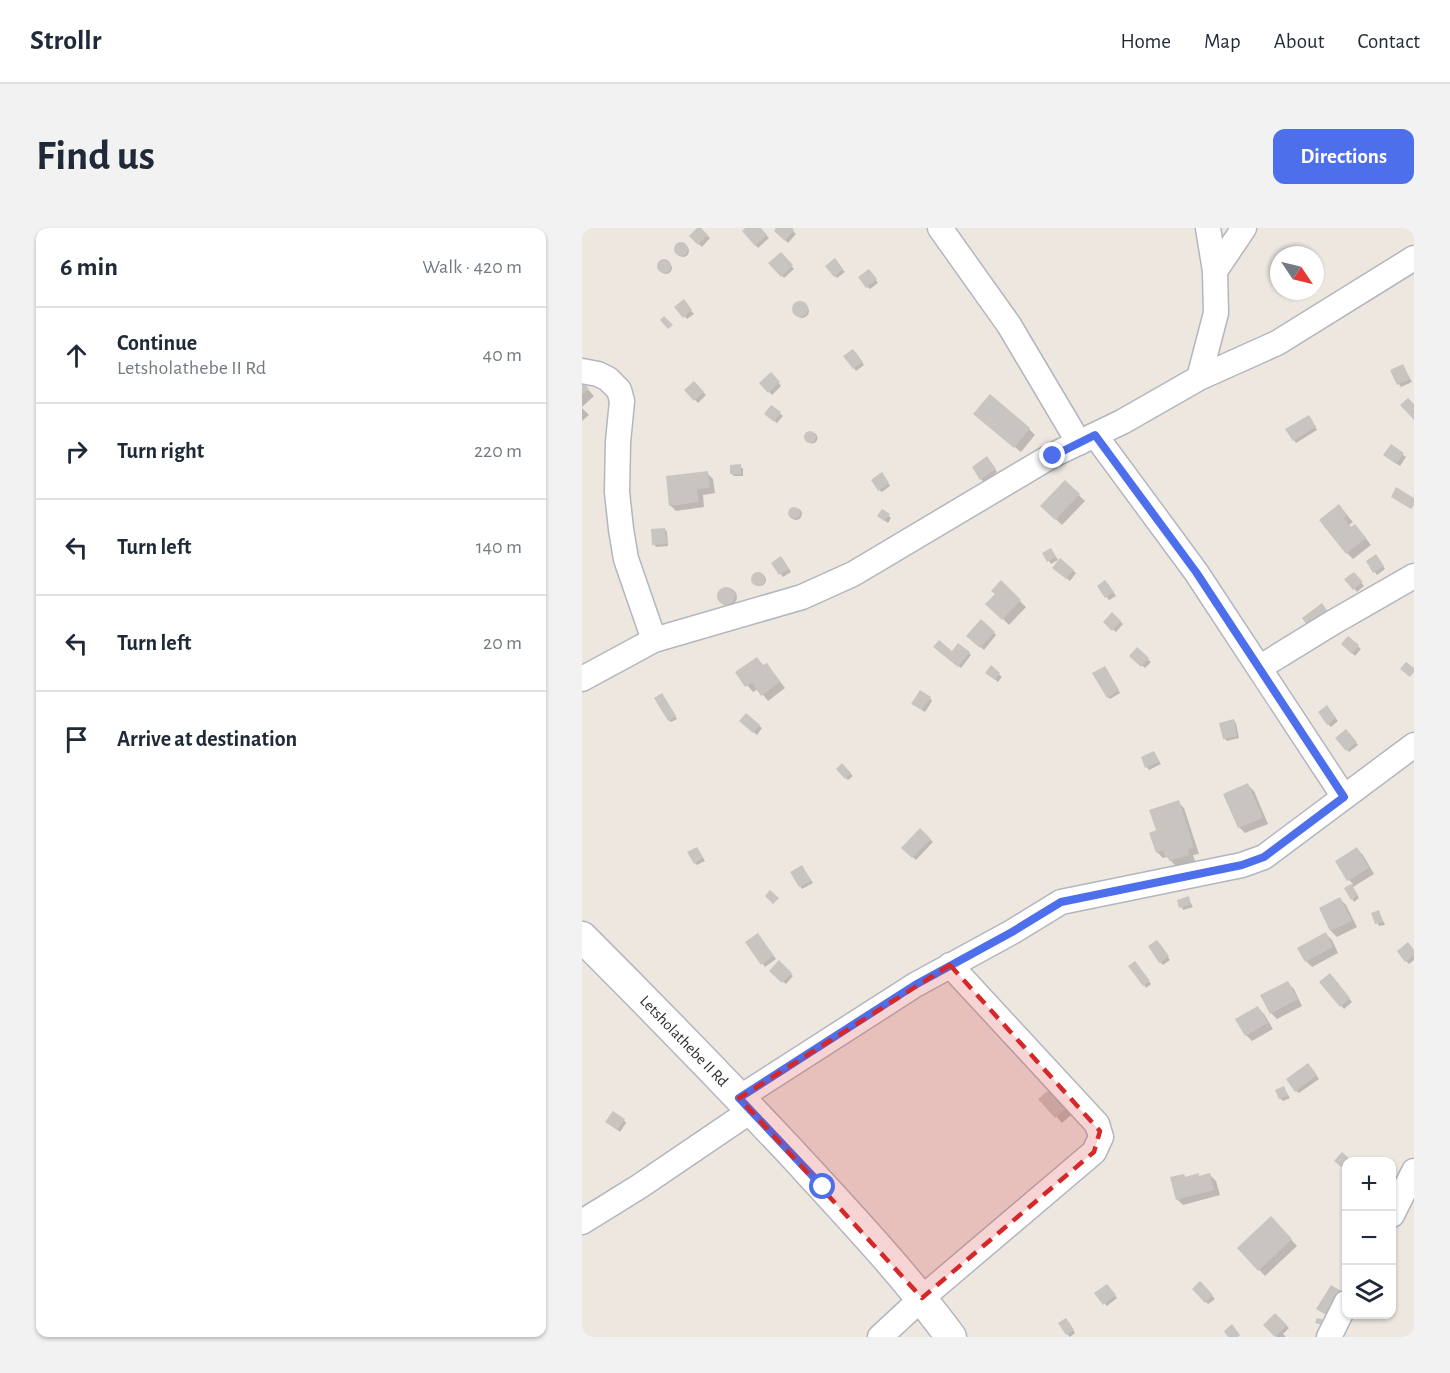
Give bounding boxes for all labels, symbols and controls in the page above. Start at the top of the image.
text: Strollr [30,27,101,55]
text: Home [1120,31,1171,52]
text: Map [1204,31,1241,52]
text: About [1274,31,1324,52]
text: Contact [1357,31,1420,52]
button: Directions [1273,129,1414,184]
text: Find us [36,135,155,177]
north arrow [1270,246,1324,300]
text: 6 min [60,254,118,280]
text: Walk · 420 m [422,257,522,277]
text: Continue [117,332,197,354]
icon: ahead [60,339,93,372]
text: 40 m [483,345,522,365]
text: Letsholathebe II Rd [117,358,266,378]
icon: right [60,435,93,468]
text: Turn right [117,440,204,462]
text: 220 m [474,441,522,461]
route end [1039,442,1065,468]
icon: left [60,531,93,564]
text: Turn left [117,536,191,558]
text: 140 m [476,537,522,557]
icon: left [60,627,93,660]
text: Turn left [117,632,191,654]
text: 20 m [483,633,522,653]
icon: arrive [60,723,93,756]
text: Arrive at destination [117,728,297,750]
street label: Letsholathebe II Rd [637,993,731,1089]
map controls [1342,1157,1396,1319]
button: + [1342,1157,1396,1211]
route start [809,1173,835,1199]
button: − [1342,1211,1396,1265]
button: layers [1342,1265,1396,1319]

